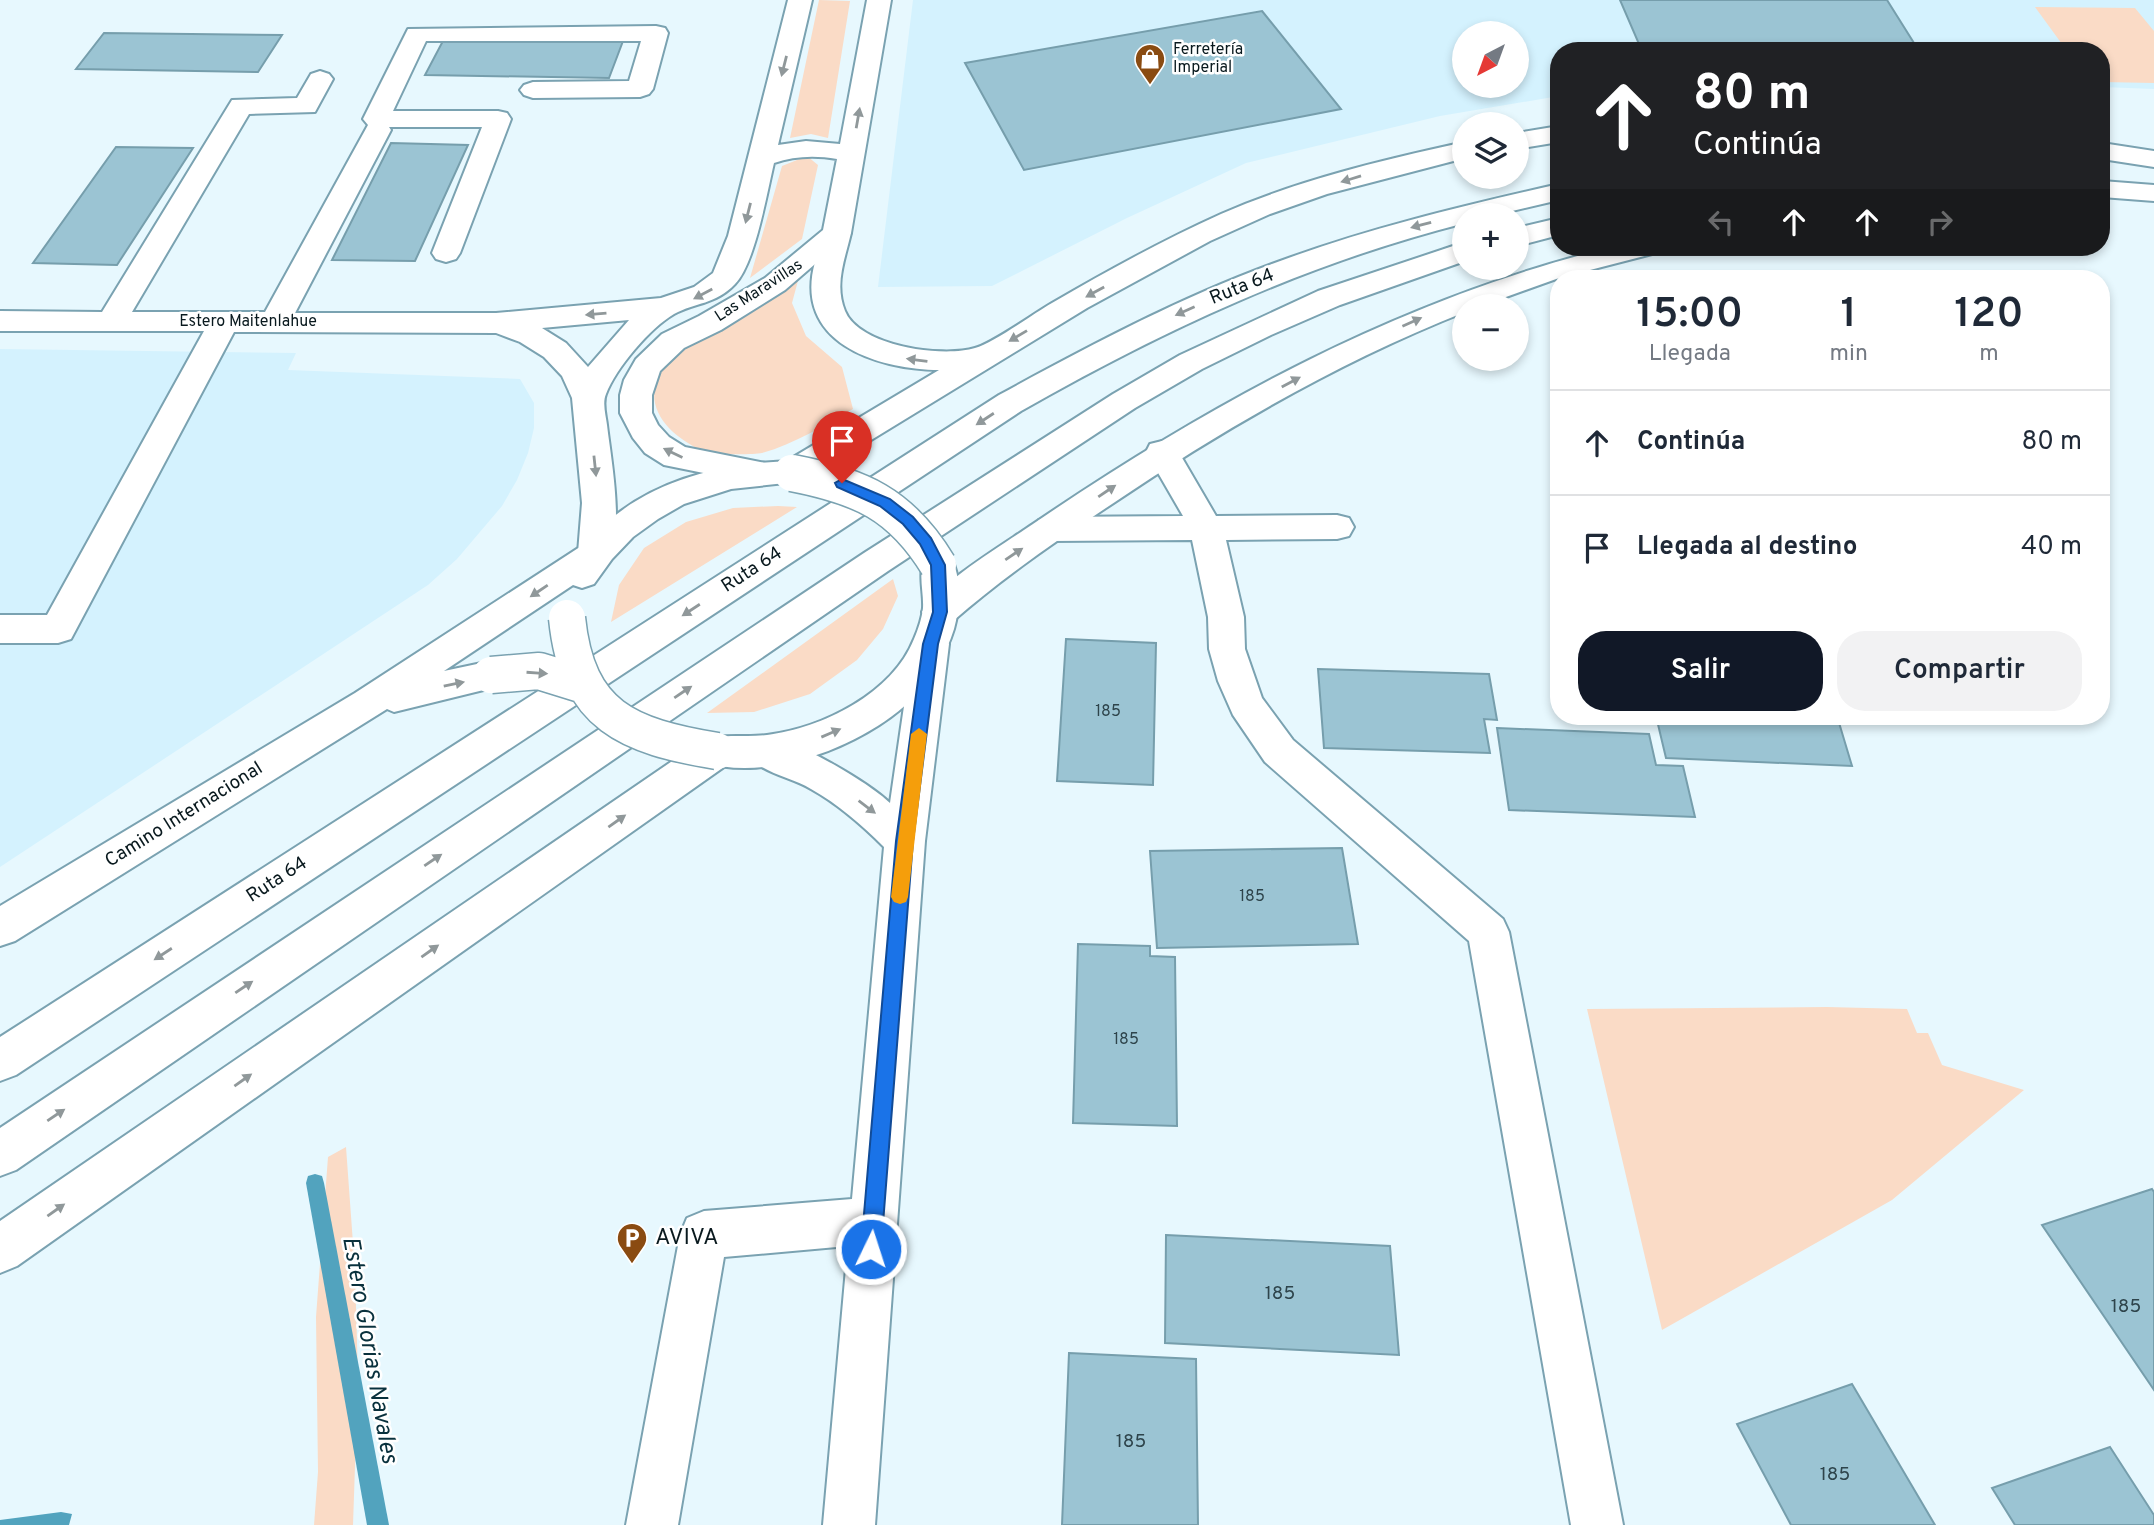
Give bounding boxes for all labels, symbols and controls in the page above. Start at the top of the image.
north arrow [1452,21,1530,98]
map controls [1452,21,1529,371]
place label: Ferretería Imperial [1173,40,1243,78]
shop icon: Ferretería Imperial [1133,42,1167,86]
one-way arrow [778,55,789,77]
text: 80 m [1693,65,1810,127]
icon: ahead [1578,70,1669,161]
one-way arrow [853,107,864,129]
button: layers [1452,112,1529,189]
text: Continúa [1693,126,1822,166]
one-way arrow [1340,174,1361,184]
one-way arrow [742,202,753,224]
button: + [1452,203,1529,280]
icon: left [1702,203,1740,241]
icon: ahead [1775,203,1813,241]
icon: ahead [1848,203,1886,241]
icon: right [1921,203,1959,241]
one-way arrow [1410,220,1432,231]
street label: Las Maravillas [711,255,807,327]
street label: Ruta 64 [1206,263,1278,311]
one-way arrow [1085,286,1104,298]
one-way arrow [693,288,712,300]
text: 15:00 [1636,289,1743,342]
text: 1 [1840,289,1857,342]
text: 120 [1954,289,2024,342]
button: − [1452,294,1529,371]
one-way arrow [1175,305,1195,317]
one-way arrow [585,309,607,320]
street label: Estero Maitenlahue [179,312,317,332]
one-way arrow [1402,316,1422,328]
one-way arrow [1008,330,1028,343]
text: Llegada [1649,340,1731,369]
text: min [1830,340,1868,369]
text: m [1979,340,1999,369]
one-way arrow [905,354,927,365]
one-way arrow [1282,376,1302,388]
pin [812,411,872,483]
one-way arrow [975,413,995,426]
icon: arrive [823,422,861,460]
icon: ahead [1578,424,1616,462]
text: Continúa [1637,426,1745,459]
text: 80 m [2022,426,2082,459]
one-way arrow [663,447,683,459]
one-way arrow [590,455,601,477]
one-way arrow [1097,484,1116,497]
icon: arrive [1578,529,1616,567]
text: Llegada al destino [1637,531,1857,564]
text: 40 m [2021,531,2082,564]
street label: Ruta 64 [717,542,787,598]
one-way arrow [1005,547,1023,561]
one-way arrow [530,584,548,598]
one-way arrow [682,603,701,616]
button: Salir [1578,631,1823,711]
button: Compartir [1837,631,2082,711]
one-way arrow [526,668,548,679]
one-way arrow [443,678,465,689]
one-way arrow [674,685,692,699]
house number: 185 [1095,702,1121,722]
one-way arrow [821,727,842,738]
street label: Camino Internacional [101,757,267,873]
one-way arrow [858,800,876,815]
one-way arrow [608,814,626,828]
street label: Ruta 64 [242,852,312,908]
one-way arrow [424,853,442,867]
house number: 185 [1239,887,1265,907]
one-way arrow [421,944,439,958]
one-way arrow [154,947,173,960]
one-way arrow [235,981,254,994]
house number: 185 [1113,1030,1139,1050]
one-way arrow [234,1073,252,1087]
one-way arrow [47,1109,66,1122]
one-way arrow [47,1203,65,1217]
position arrow [834,1212,908,1286]
parking icon: AVIVA [615,1221,649,1265]
place label: AVIVA [655,1224,719,1253]
water label: Estero Glorias Navales [334,1234,404,1467]
house number: 185 [1265,1282,1295,1306]
house number: 185 [2111,1295,2141,1319]
house number: 185 [1116,1430,1146,1454]
house number: 185 [1820,1463,1850,1487]

